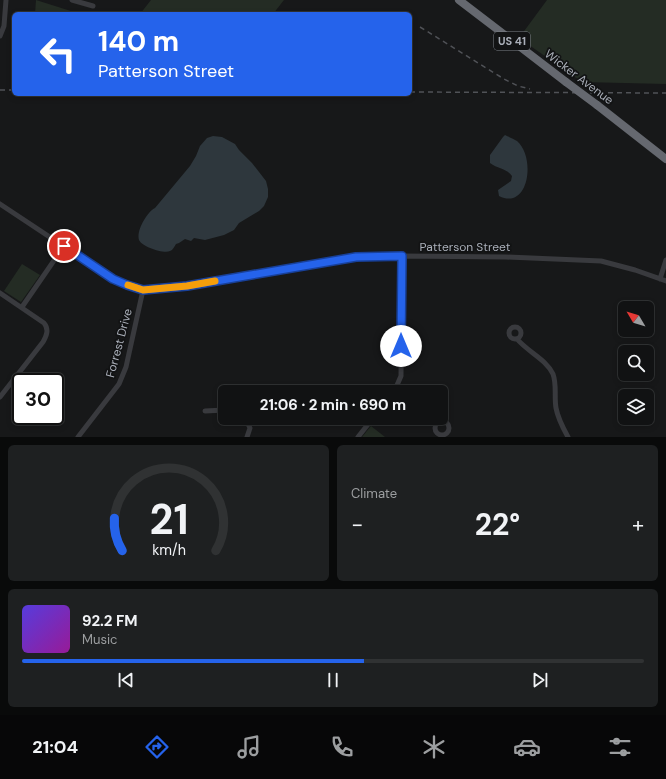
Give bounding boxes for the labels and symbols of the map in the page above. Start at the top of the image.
road number: US 41 [494,32,530,50]
street label: Wicker Avenue [541,46,617,108]
pin [47,229,81,263]
street label: Patterson Street [420,239,511,255]
north arrow [618,301,654,337]
street label: Forrest Drive [102,307,136,379]
position arrow [380,325,422,367]
speed limit sign: 30 [12,373,64,425]

